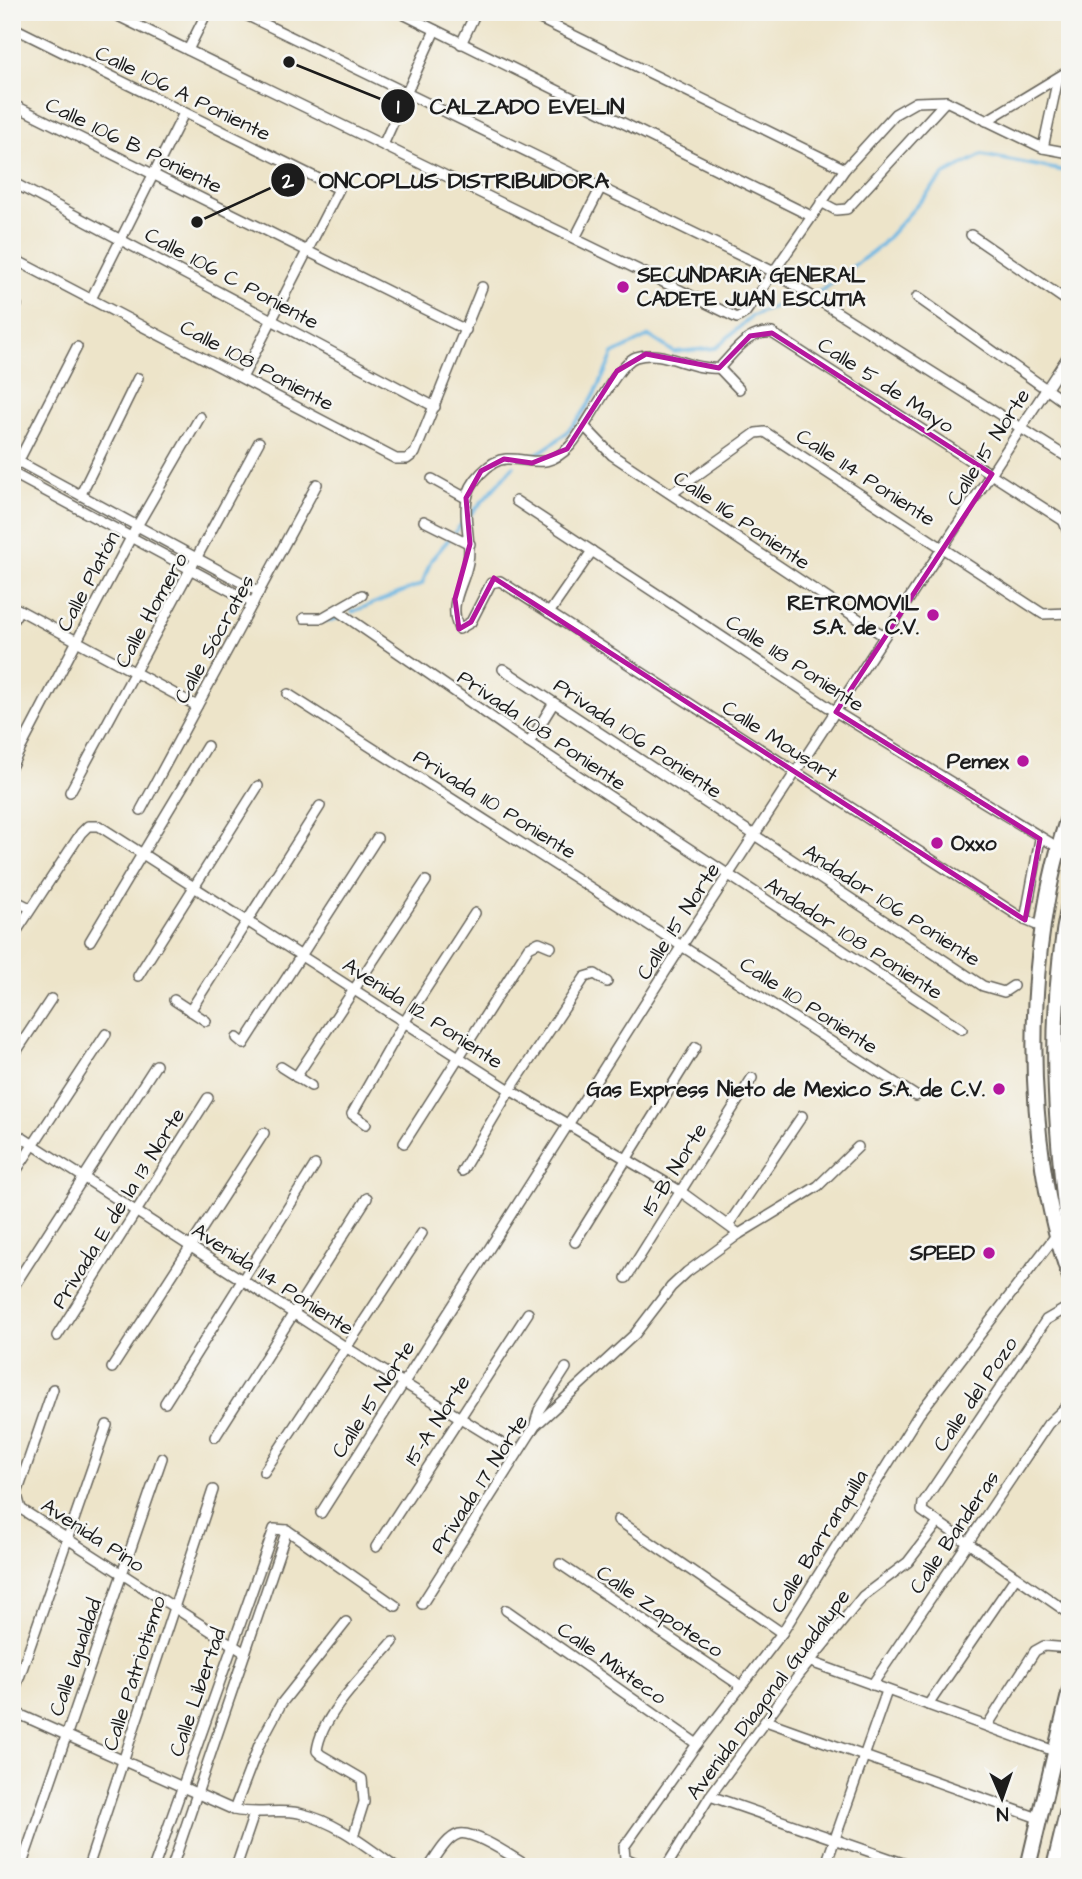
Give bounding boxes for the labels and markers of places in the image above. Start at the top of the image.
callout: CALZADO EVELIN [380,84,638,128]
callout: ONCOPLUS DISTRIBUIDORA [270,158,624,202]
place label: SECUNDARIA GENERAL CADETE JUAN ESCUTIA [636,261,866,314]
marker: SECUNDARIA GENERAL CADETE JUAN ESCUTIA [615,279,631,295]
place label: RETROMOVIL S.A. de C.V. [787,589,919,642]
marker: RETROMOVIL S.A. de C.V. [925,607,941,623]
place label: Pemex [947,747,1010,776]
marker: Pemex [1015,753,1031,769]
place label: Oxxo [951,829,997,858]
marker: Oxxo [929,835,945,851]
place label: Gas Express Nieto de Mexico S.A. de C.V. [586,1075,985,1105]
marker: Gas Express Nieto de Mexico S.A. de C.V. [991,1081,1007,1097]
place label: SPEED [909,1239,975,1268]
marker: SPEED [981,1245,997,1261]

